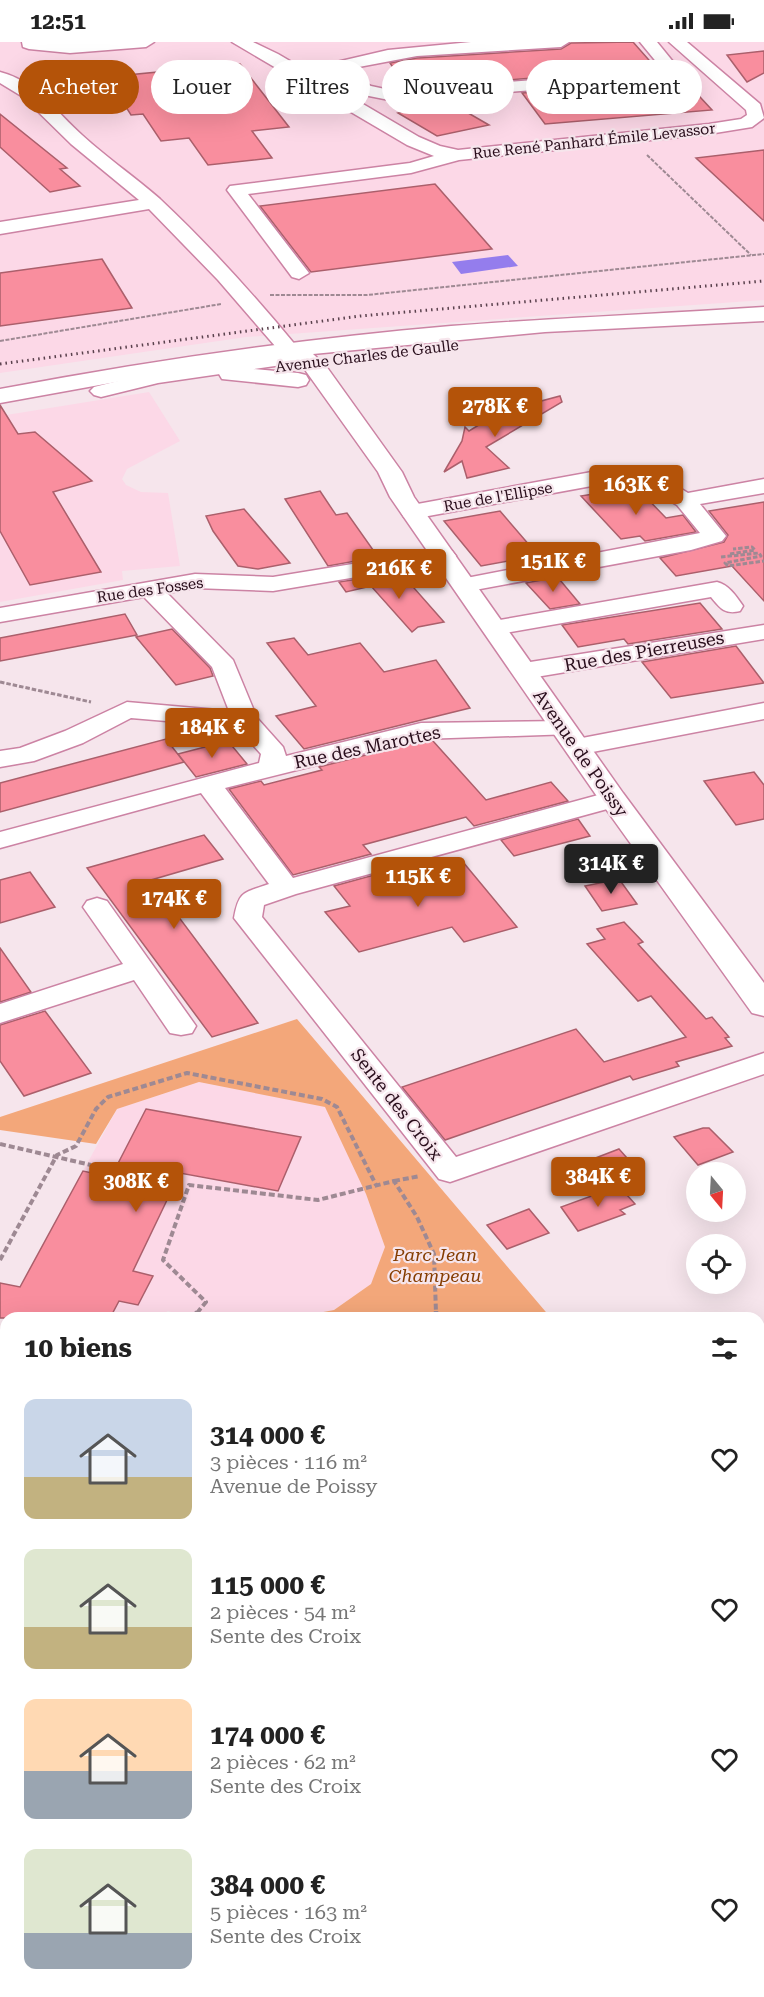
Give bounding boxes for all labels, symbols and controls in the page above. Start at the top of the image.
text: 12:51 [30,9,86,34]
chip: Acheter [18,60,139,114]
chip: Louer [151,60,253,114]
chip: Filtres [265,60,370,114]
chip: Nouveau [382,60,514,114]
chip: Appartement [526,60,702,114]
street label: Rue René Panhard Émile Levassor [472,119,716,163]
street label: Avenue Charles de Gaulle [274,336,460,376]
pin: 278K € [446,387,544,438]
text: 278K € [462,394,528,418]
pin: 163K € [587,465,685,516]
text: 163K € [603,472,669,496]
street label: Rue de l'Ellipse [442,479,554,515]
pin: 151K € [504,542,602,593]
pin: 216K € [350,549,448,600]
text: 151K € [520,549,586,573]
text: 216K € [366,556,432,580]
street label: Rue des Fosses [96,574,204,606]
street label: Rue des Pierreuses [562,627,726,675]
street label: Avenue de Poissy [529,685,633,821]
pin: 184K € [163,708,261,759]
text: 184K € [179,715,245,739]
street label: Rue des Marottes [292,721,442,773]
pin: 314K € [562,844,660,895]
text: 314K € [578,851,644,875]
pin: 115K € [369,857,467,908]
text: 115K € [385,864,451,888]
pin: 174K € [125,879,223,930]
text: 174K € [141,886,207,910]
street label: Sente des Croix [347,1044,448,1165]
pin: 384K € [549,1157,647,1208]
pin: 308K € [87,1162,185,1213]
north arrow [686,1162,746,1222]
map controls [686,1162,746,1294]
text: 384K € [565,1164,631,1188]
text: 308K € [103,1169,169,1193]
button: locate [686,1234,746,1294]
park label: Parc Jean Champeau [389,1244,481,1286]
icon: filters [708,1332,741,1365]
text: 10 biens [24,1333,132,1363]
text: 314 000 € [210,1420,325,1450]
icon: home [72,1423,144,1495]
icon: heart [708,1443,741,1476]
text: 3 pièces · 116 m² [210,1450,367,1474]
text: Avenue de Poissy [210,1474,377,1498]
text: 115 000 € [210,1570,325,1600]
icon: home [72,1573,144,1645]
icon: heart [708,1593,741,1626]
text: 2 pièces · 54 m² [210,1600,356,1624]
text: Sente des Croix [210,1624,361,1648]
text: 174 000 € [210,1720,325,1750]
icon: home [72,1723,144,1795]
icon: heart [708,1743,741,1776]
text: 2 pièces · 62 m² [210,1750,356,1774]
text: Sente des Croix [210,1774,361,1798]
text: 384 000 € [210,1870,325,1900]
icon: home [72,1873,144,1945]
icon: heart [708,1893,741,1926]
text: 5 pièces · 163 m² [210,1900,367,1924]
text: Sente des Croix [210,1924,361,1948]

